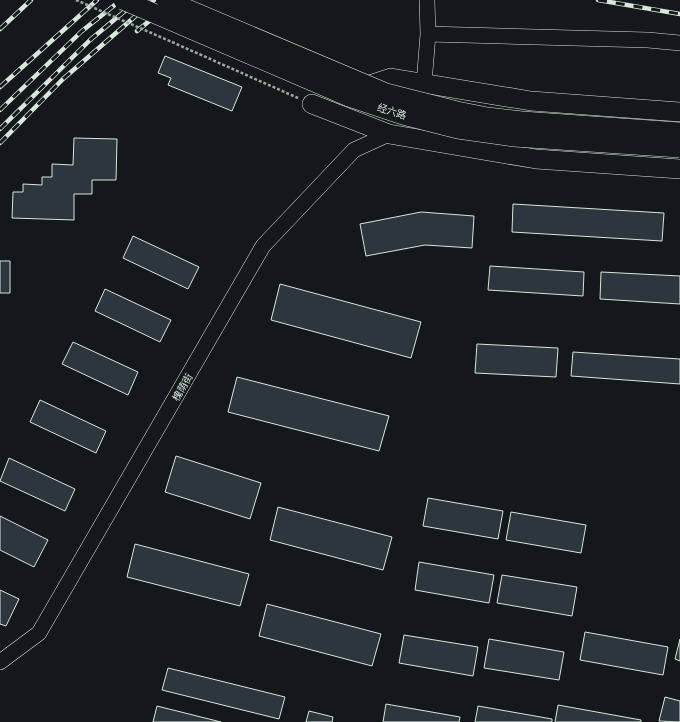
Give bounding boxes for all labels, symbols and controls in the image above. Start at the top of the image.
street label: 经六路 [376,101,408,121]
street label: 槐荫街 [169,371,195,403]

